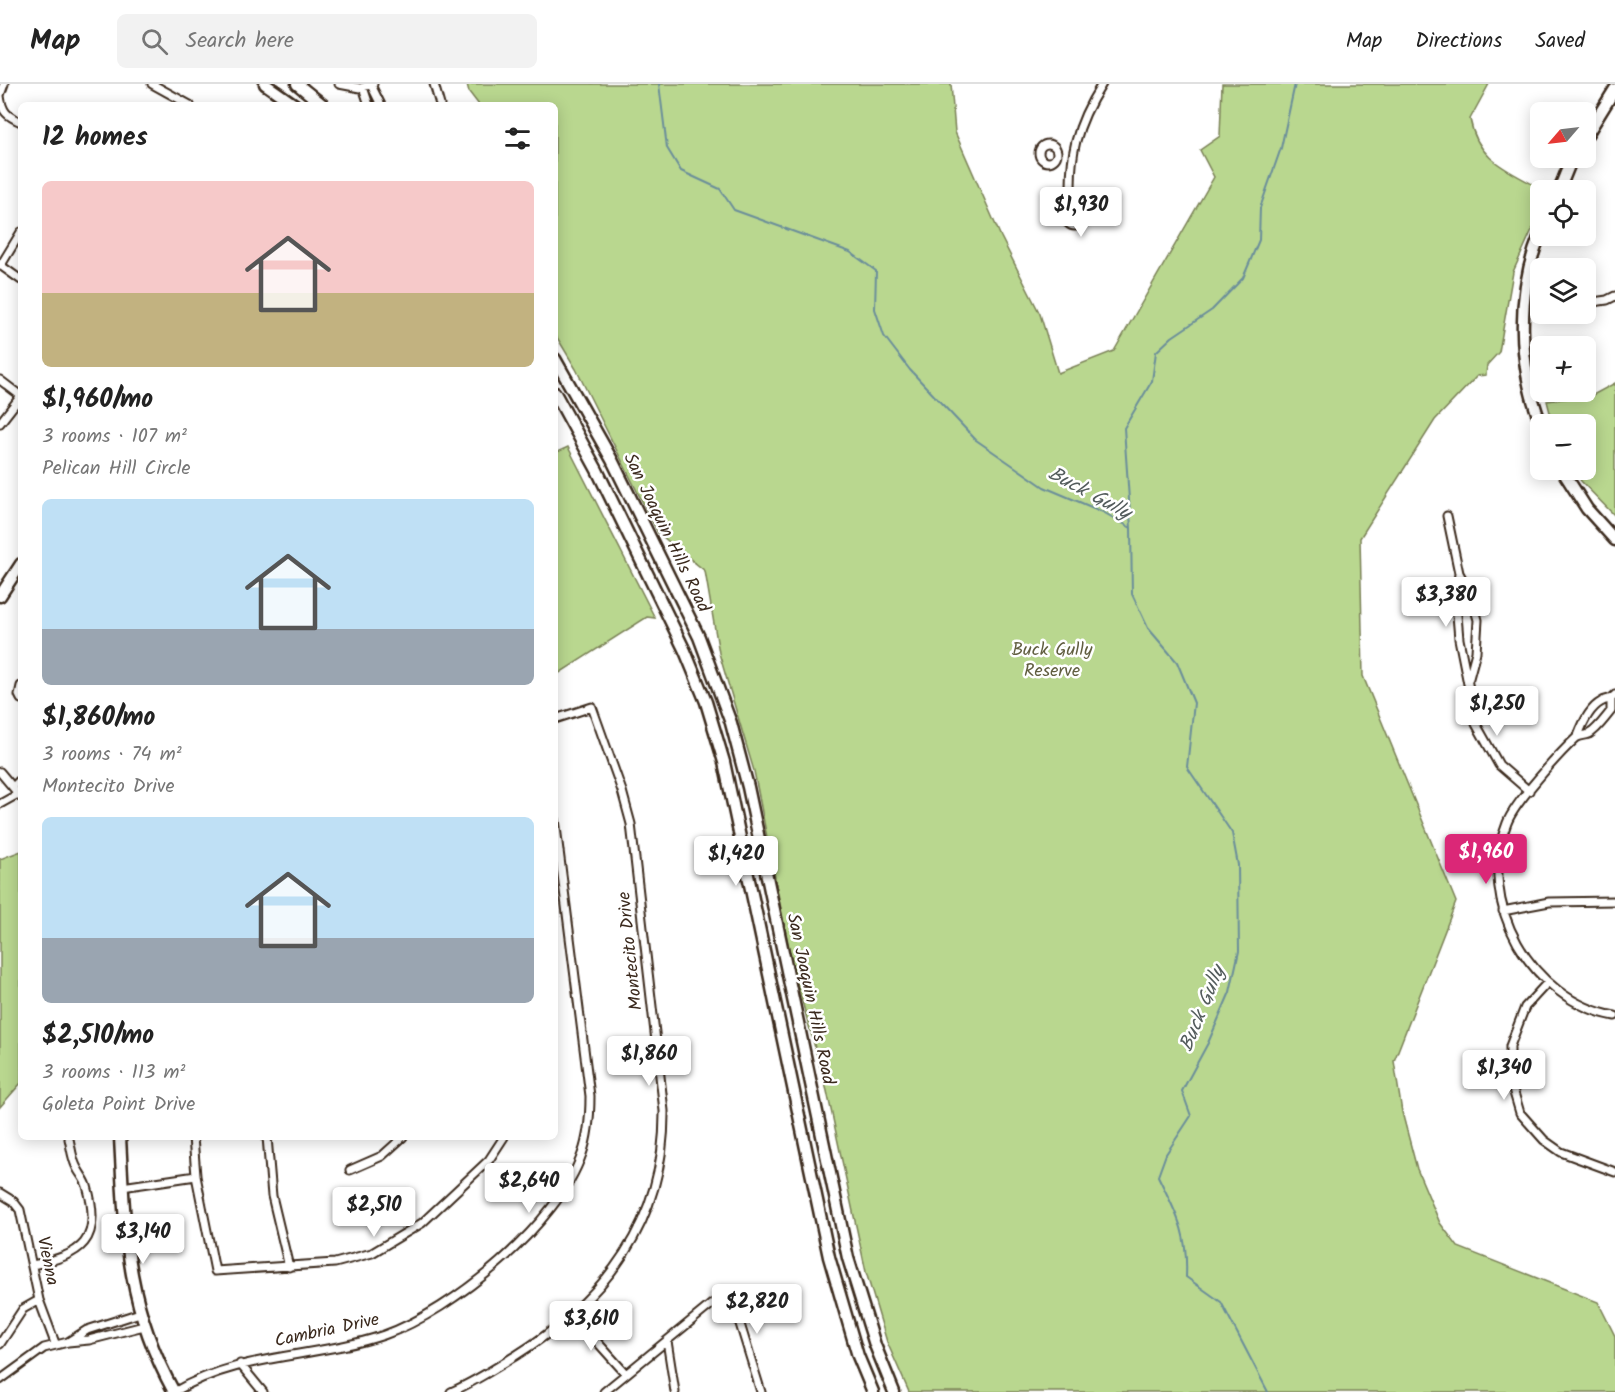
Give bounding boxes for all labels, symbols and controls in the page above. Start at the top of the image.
search box [117,14,537,68]
text: Map [30,19,81,64]
text: Search here [186,24,294,59]
icon: search [138,25,171,58]
text: Map [1346,25,1382,58]
text: Directions [1415,25,1502,58]
text: Saved [1535,25,1585,58]
north arrow [1530,102,1596,168]
map controls [1530,102,1596,480]
text: 12 homes [42,117,148,159]
icon: filters [501,122,534,155]
button: locate [1530,180,1596,246]
pin: $1,930 [1032,187,1130,238]
text: $1,930 [1054,190,1108,222]
icon: home [234,220,342,328]
button: layers [1530,258,1596,324]
button: + [1530,336,1596,402]
text: $1,960/mo [42,379,153,421]
button: − [1530,414,1596,480]
text: 3 rooms · 107 m² [42,421,187,453]
street label: San Joaquin Hills Road [615,448,718,619]
text: Pelican Hill Circle [42,453,191,485]
water label: Buck Gully [1042,459,1138,530]
icon: home [234,538,342,646]
pin: $3,380 [1397,577,1495,628]
text: $3,380 [1415,580,1477,612]
park label: Buck Gully Reserve [1012,636,1093,686]
pin: $1,250 [1448,686,1546,737]
text: $1,250 [1469,689,1525,721]
text: $1,860/mo [42,697,155,739]
text: 3 rooms · 74 m² [42,739,182,771]
text: Montecito Drive [42,771,174,803]
pin: $1,960 [1437,834,1535,885]
pin: $1,420 [687,836,785,887]
text: $1,960 [1459,837,1513,869]
text: $1,420 [708,839,764,871]
icon: home [234,856,342,964]
street label: Montecito Drive [610,890,652,1012]
street label: San Joaquin Hills Road [778,911,843,1088]
water label: Buck Gully [1171,959,1236,1057]
text: $2,510/mo [42,1015,154,1057]
pin: $1,860 [600,1036,698,1087]
text: $1,860 [621,1039,677,1071]
pin: $1,340 [1455,1050,1553,1101]
text: $1,340 [1476,1053,1532,1085]
text: 3 rooms · 113 m² [42,1057,185,1089]
text: Goleta Point Drive [42,1089,195,1121]
pin: $2,640 [480,1163,578,1214]
text: $2,640 [499,1166,559,1198]
pin: $2,510 [325,1187,423,1238]
text: $2,510 [346,1190,402,1222]
pin: $3,140 [94,1214,192,1265]
text: $3,140 [115,1217,171,1249]
street label: Vienna [28,1234,66,1288]
pin: $2,820 [708,1284,806,1335]
text: $2,820 [726,1287,788,1319]
pin: $3,610 [542,1301,640,1352]
text: $3,610 [563,1304,619,1336]
street label: Cambria Drive [272,1306,382,1356]

